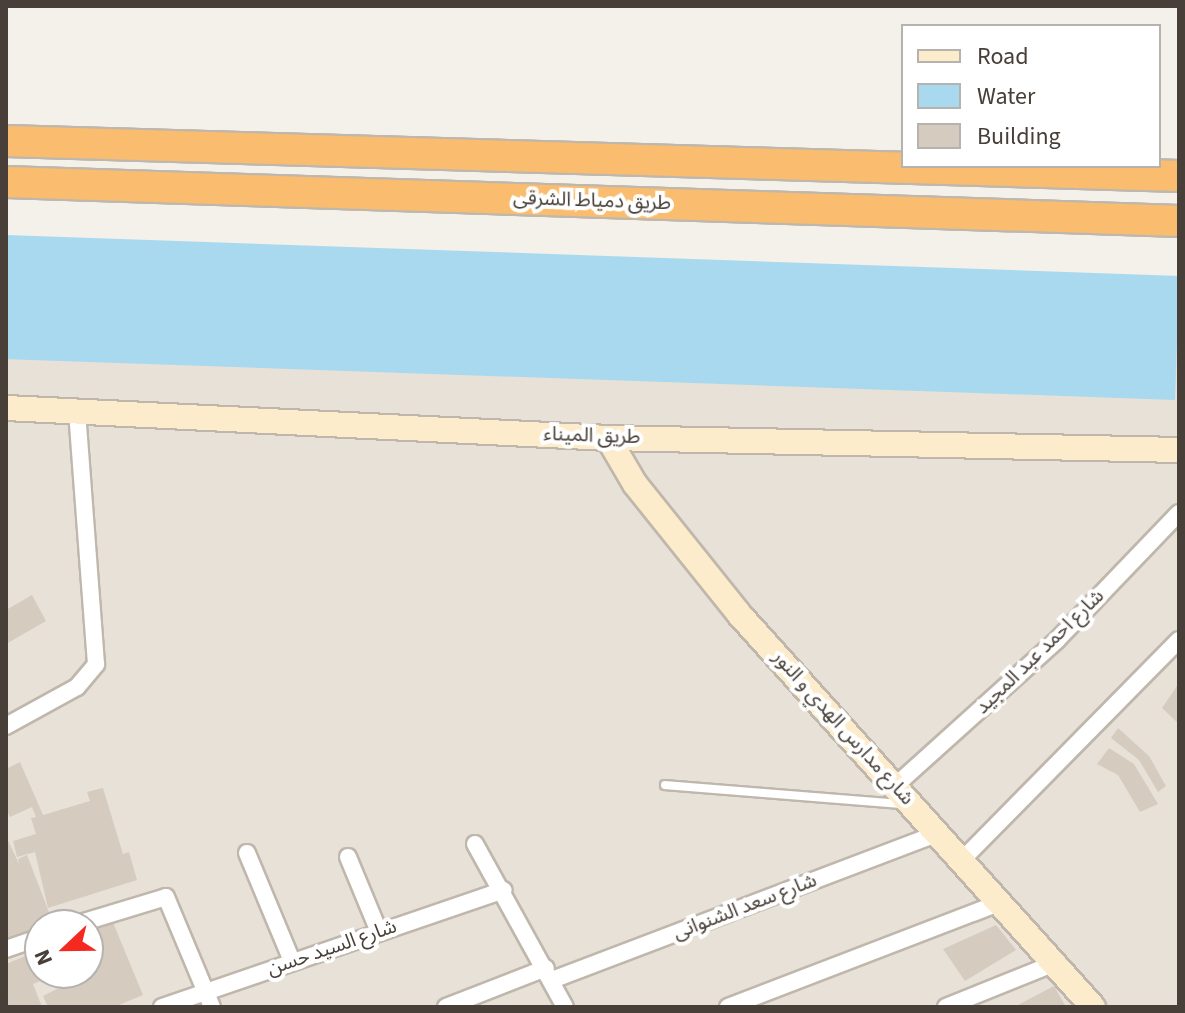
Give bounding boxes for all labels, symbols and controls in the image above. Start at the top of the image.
legend [901,24,1161,168]
text: Road [977,39,1029,74]
text: Water [977,79,1035,114]
text: Building [977,119,1061,154]
street label: طريق دمياط الشرقى [513,186,671,216]
street label: طريق الميناء [543,422,641,450]
street label: شارع احمد عبد المجيد [971,584,1109,720]
street label: شارع مدارس الهدي و النور [767,646,919,810]
street label: شارع سعد الشنوانى [670,869,820,945]
north arrow [24,909,104,989]
street label: شارع السيد حسن [264,915,400,981]
text: N [26,944,61,970]

